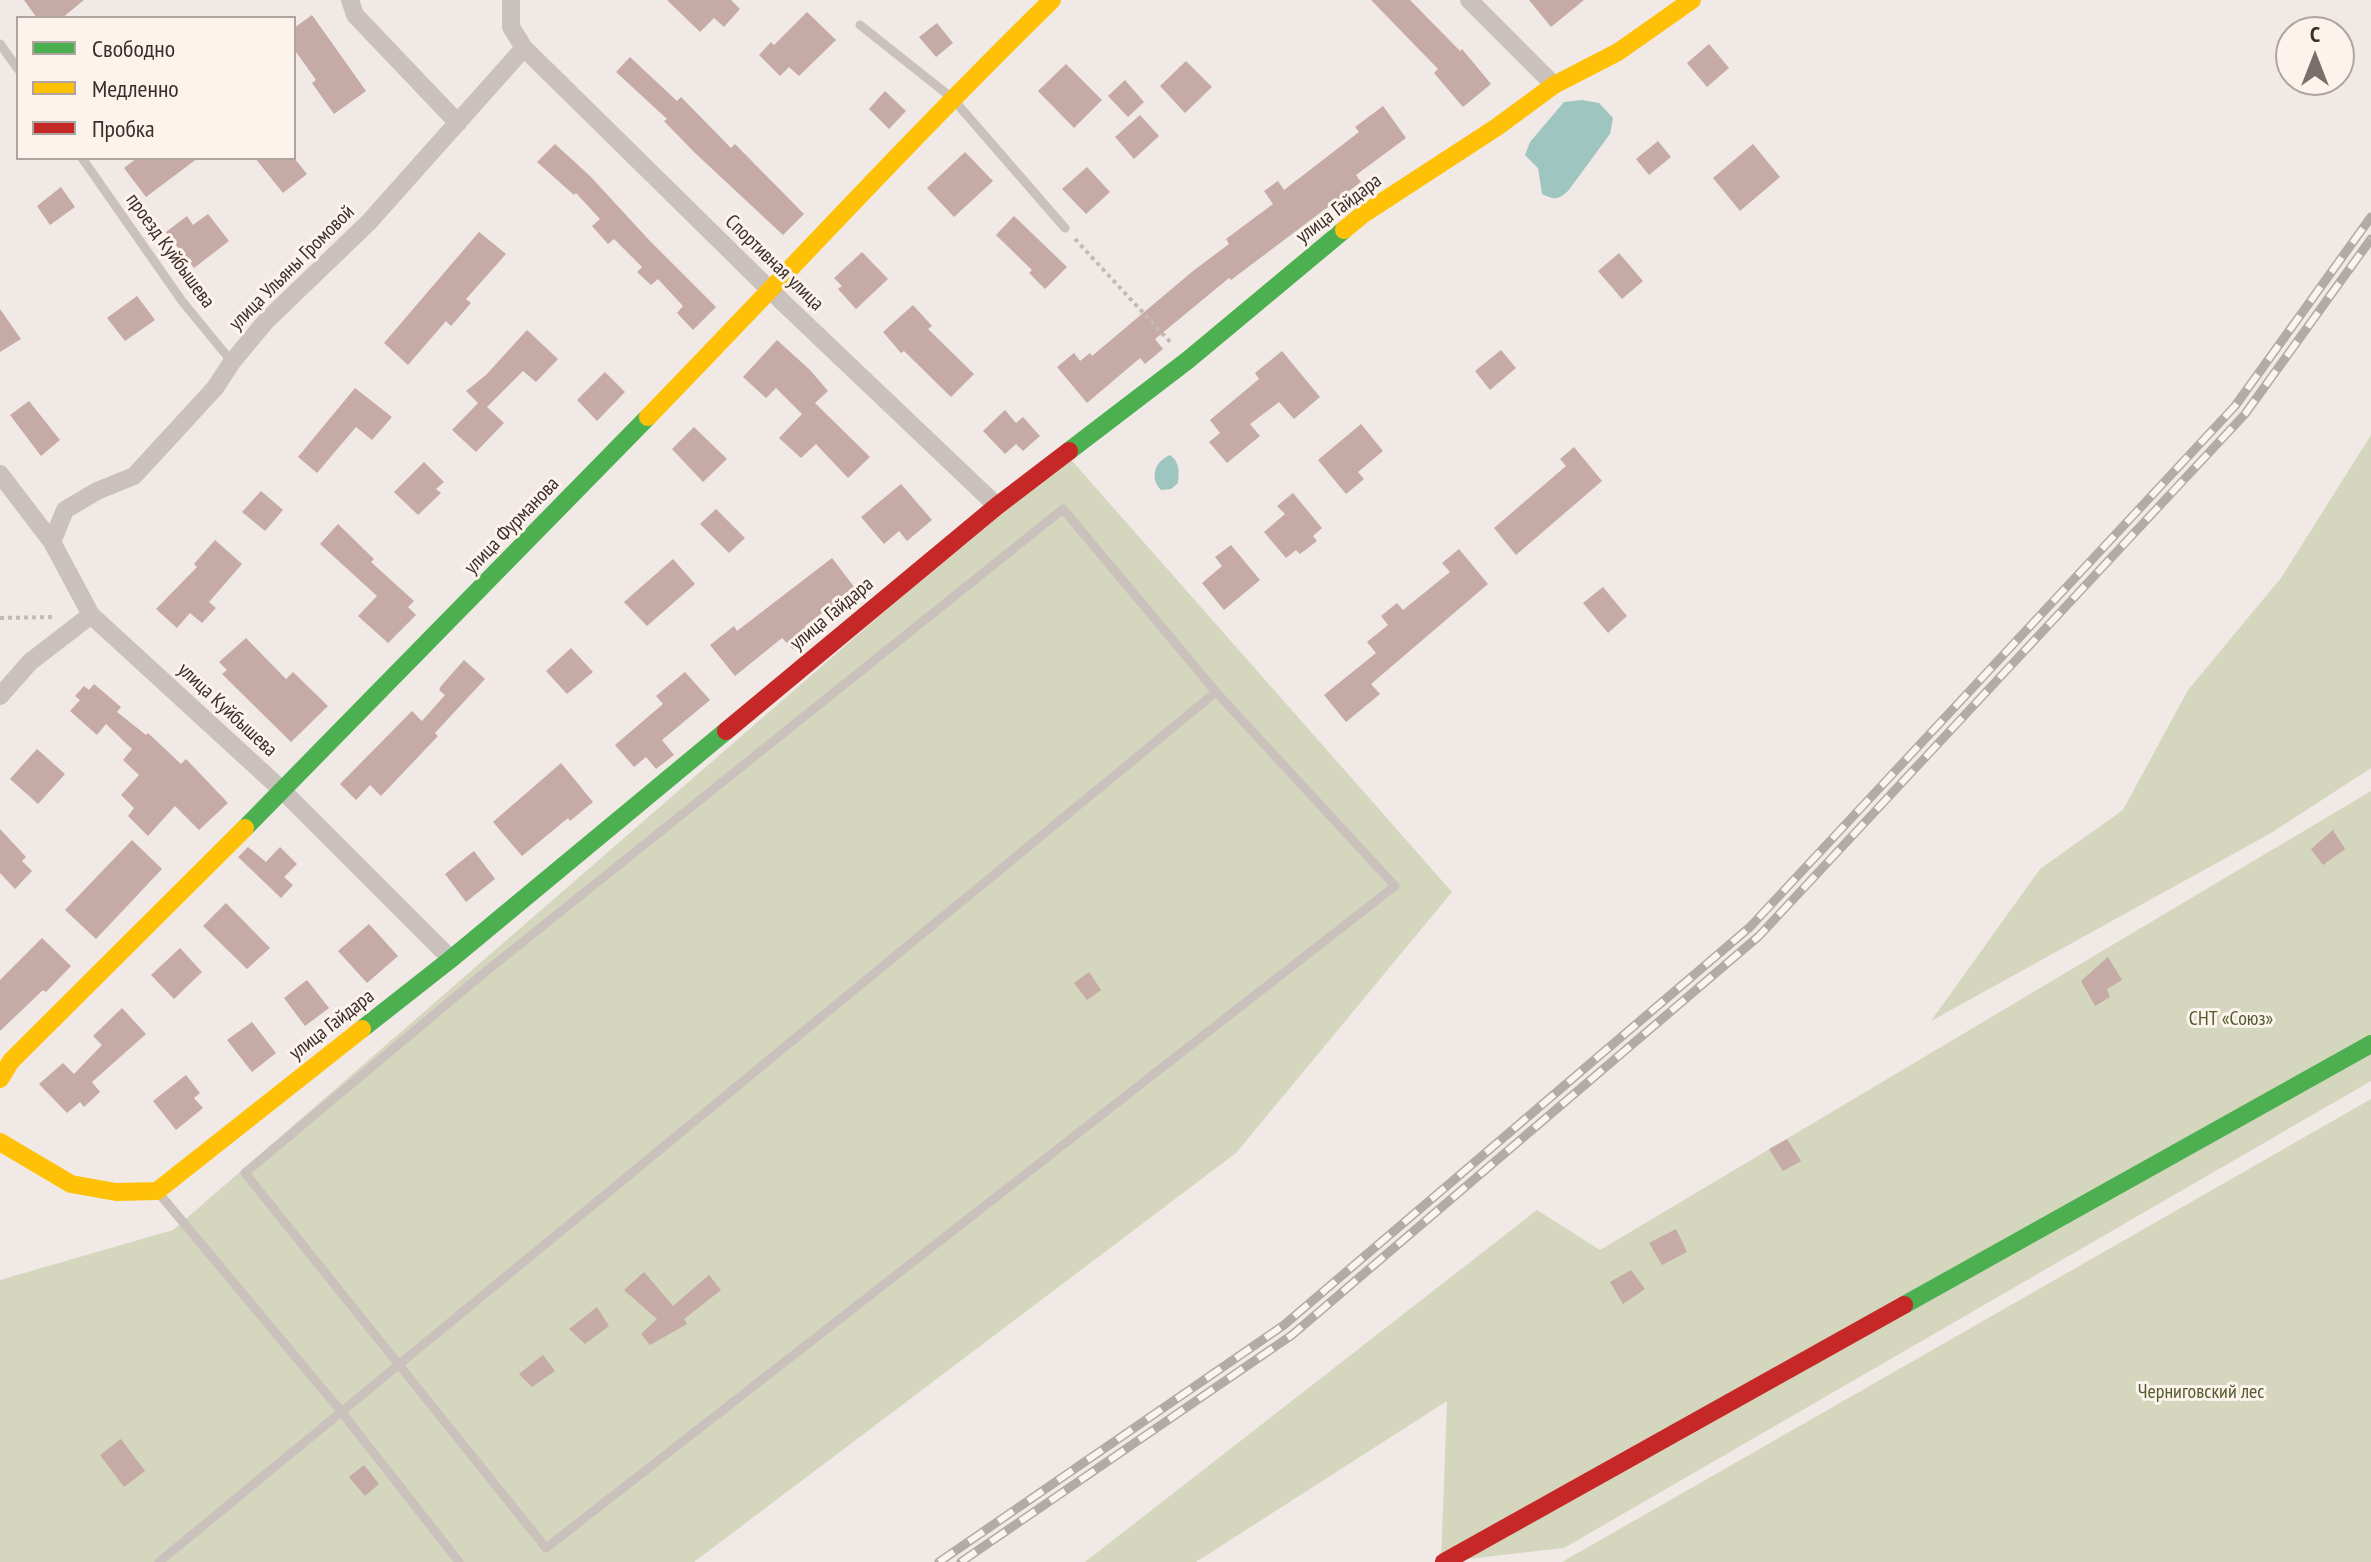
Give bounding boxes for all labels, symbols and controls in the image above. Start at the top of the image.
legend [16,16,296,160]
north arrow [2275,16,2355,96]
text: С [2310,20,2320,48]
text: Свободно [92,33,175,64]
text: Медленно [92,73,179,104]
text: Пробка [92,113,155,144]
street label: улица Гайдара [1292,169,1386,249]
street label: проезд Куйбышева [120,189,220,313]
street label: улица Ульяны Громовой [224,200,360,336]
street label: Спортивная улица [720,210,828,316]
street label: улица Фурманова [460,472,564,580]
street label: улица Гайдара [786,572,878,656]
street label: улица Куйбышева [172,658,282,762]
street label: улица Гайдара [285,984,379,1066]
park label: СНТ «Союз» [2189,1007,2273,1031]
park label: Черниговский лес [2138,1380,2264,1404]

